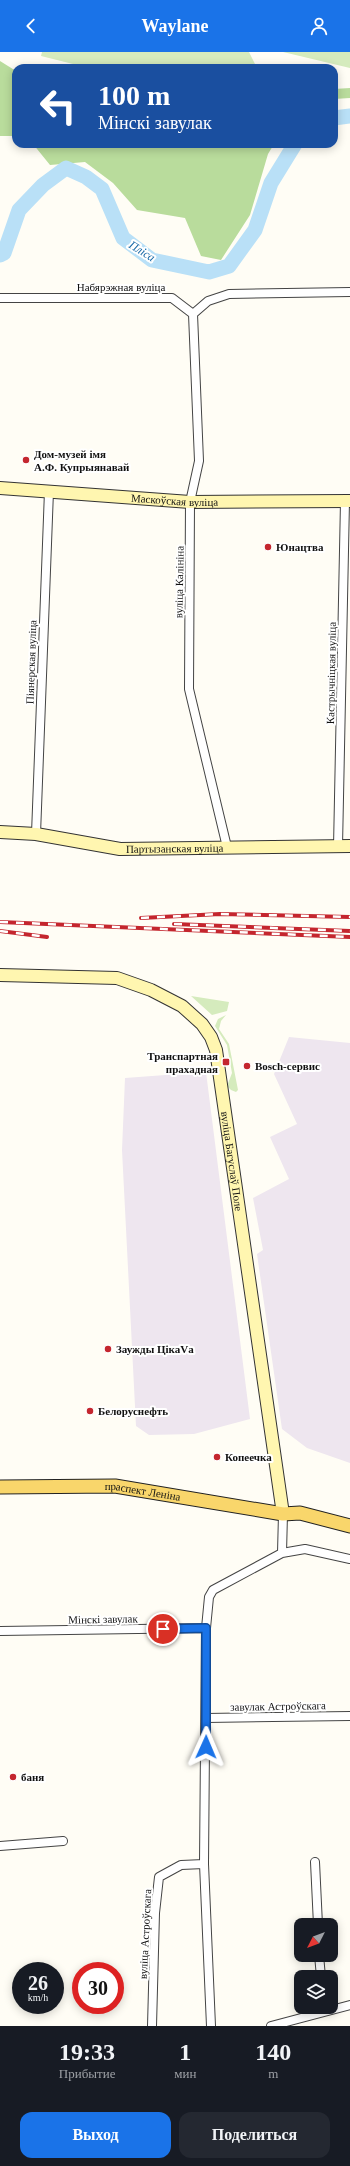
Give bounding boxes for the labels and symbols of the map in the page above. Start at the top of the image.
water label: Пліса [125,237,158,264]
street label: Набярэжная вуліца [77,281,165,293]
place label: Дом-музей імя А.Ф. Купрыянавай [34,448,130,473]
marker: Дом-музей імя А.Ф. Купрыянавай [21,455,31,465]
street label: Маскоўская вуліца [131,492,218,508]
place label: Юнацтва [276,541,324,553]
marker: Юнацтва [263,542,273,552]
street label: вуліца Калініна [172,546,186,618]
street label: Піянерская вуліца [24,620,38,704]
street label: Кастрычніцкая вуліца [324,622,338,724]
street label: Партызанская вуліца [126,842,224,855]
place label: Транспартная прахадная [147,1050,218,1075]
marker: Транспартная прахадная [221,1057,231,1067]
place label: Bosch-сервис [255,1060,320,1072]
marker: Bosch-сервис [242,1061,252,1071]
street label: вуліца Багуслаў Поле [219,1111,245,1212]
place label: Заужды ЦікаVа [116,1343,194,1355]
marker: Заужды ЦікаVа [103,1344,113,1354]
place label: Белоруснефть [98,1405,168,1417]
marker: Белоруснефть [85,1406,95,1416]
place label: Копеечка [225,1451,272,1463]
marker: Копеечка [212,1452,222,1462]
street label: праспект Леніна [105,1480,182,1503]
street label: Мінскі завулак [68,1612,139,1626]
pin [146,1612,180,1646]
street label: завулак Астроўскага [230,1699,326,1713]
position arrow [185,1726,227,1768]
place label: баня [21,1771,44,1783]
marker: баня [8,1772,18,1782]
street label: вуліца Астроўскага [137,1889,153,1979]
north arrow [294,1918,338,1962]
speed limit sign: 30 [72,1962,124,2014]

